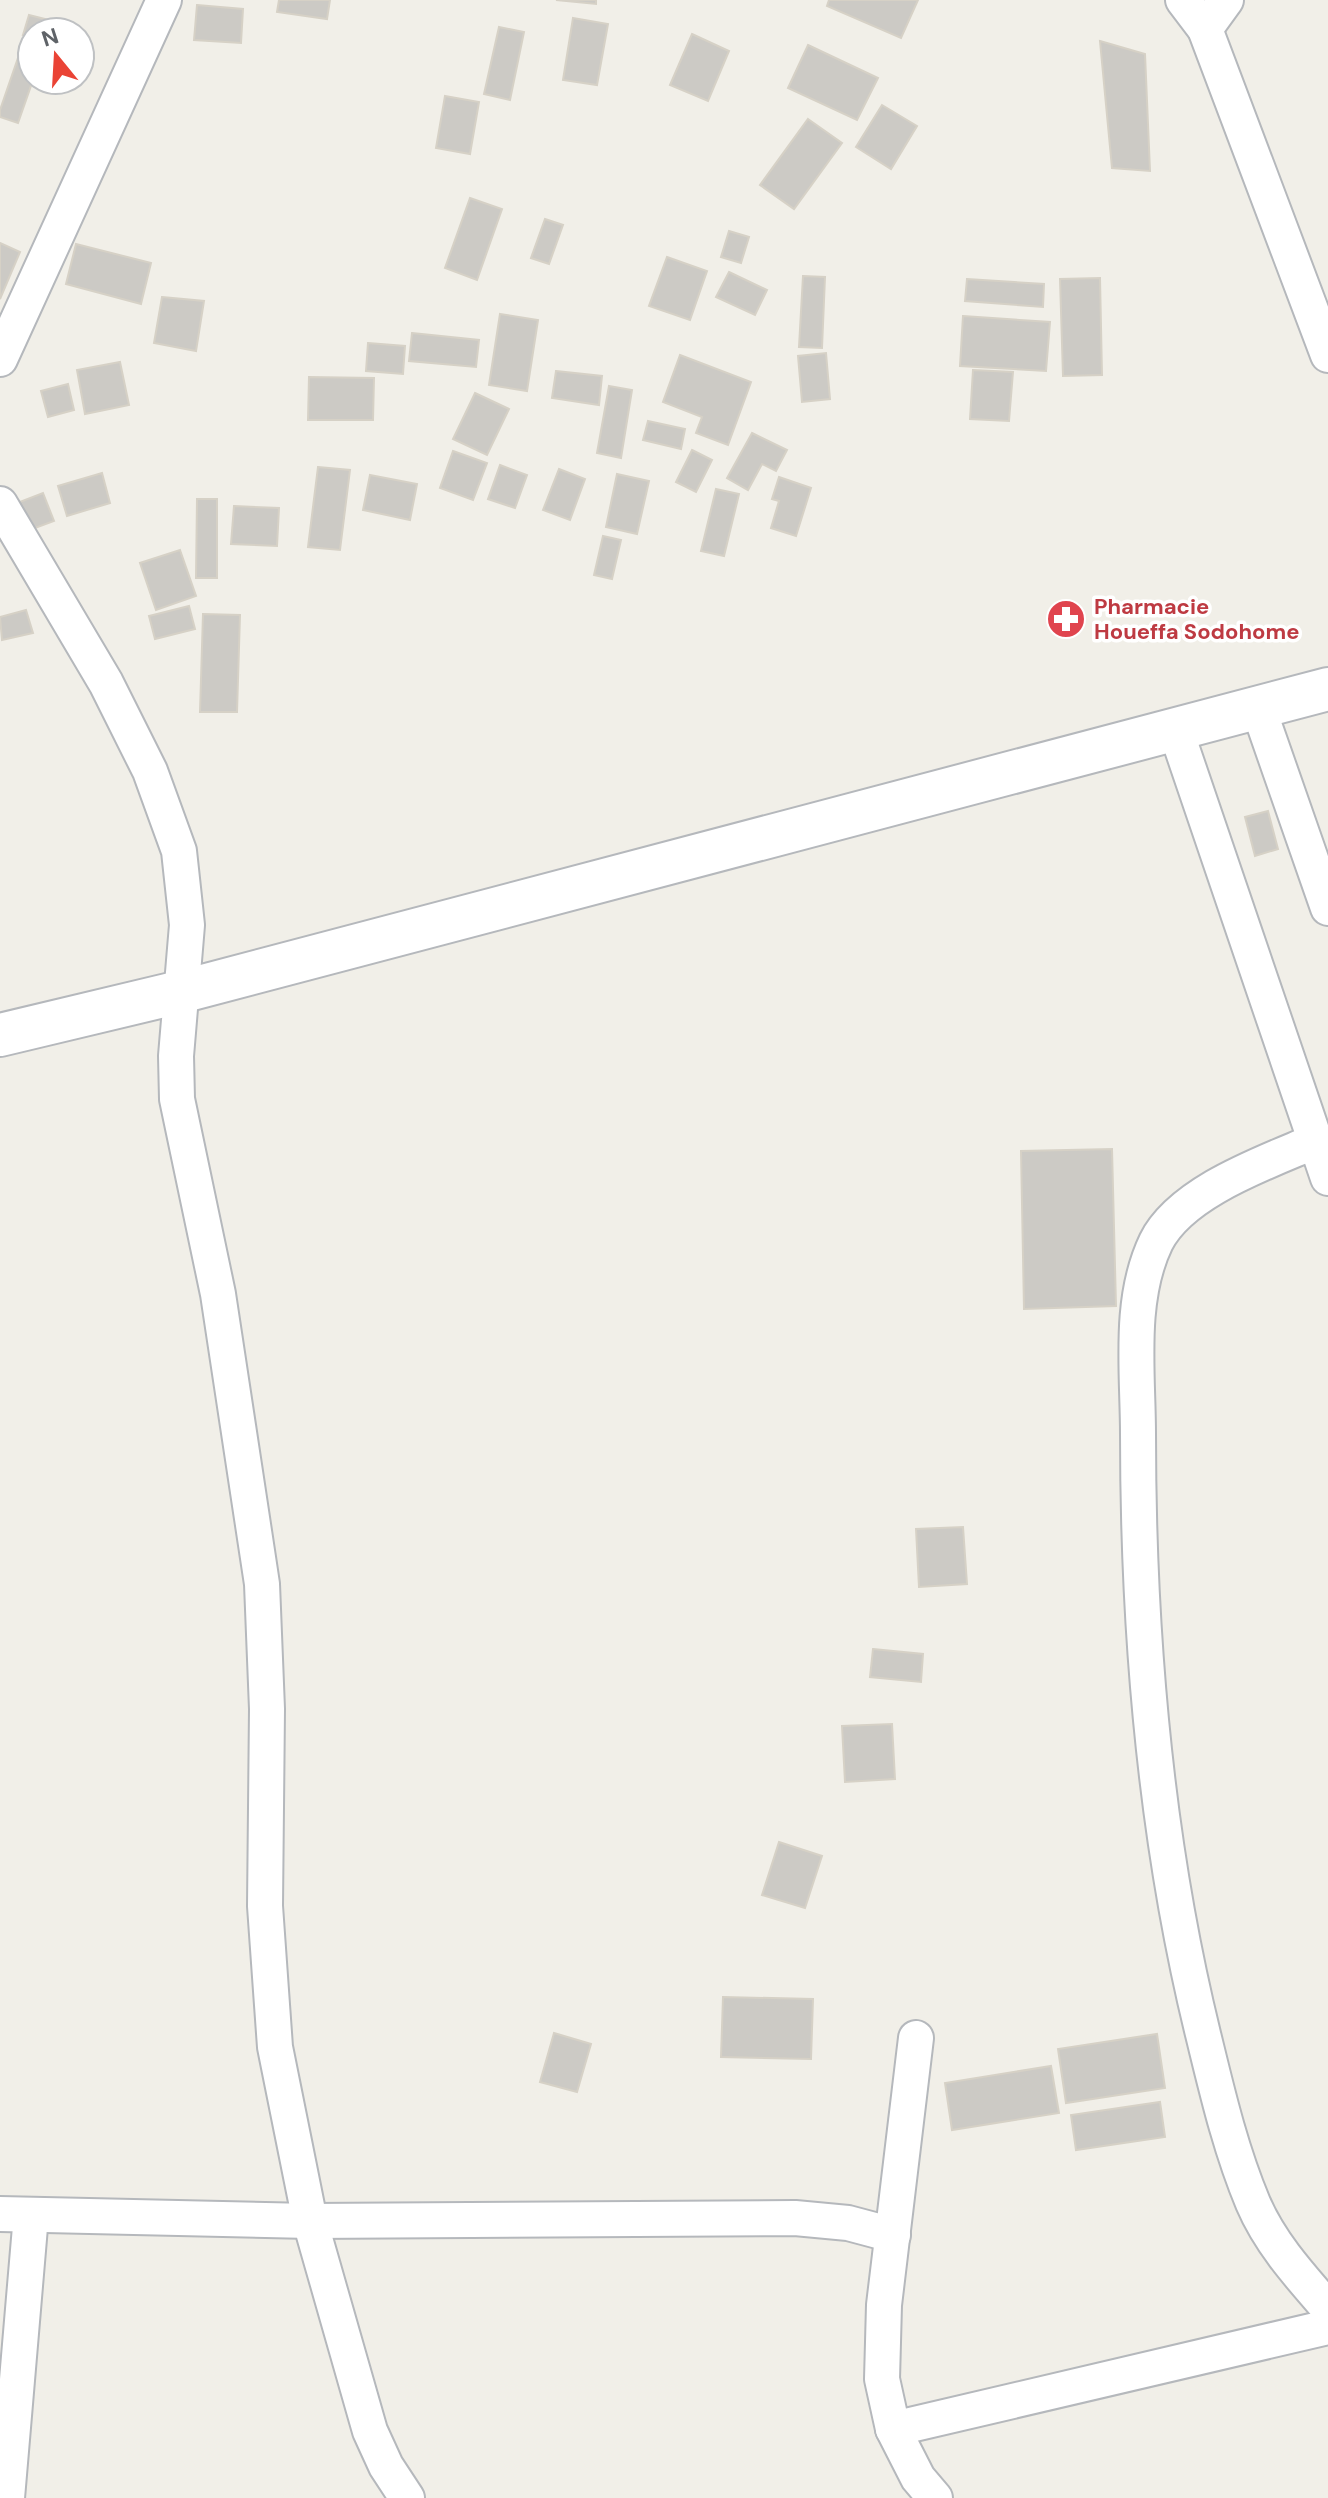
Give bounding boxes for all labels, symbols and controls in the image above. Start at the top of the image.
north arrow [16,16,96,96]
text: N [38,21,62,54]
place label: Pharmacie Houeffa Sodohome [1094,592,1299,646]
pharmacy icon: Pharmacie Houeffa Sodohome [1045,598,1087,640]

